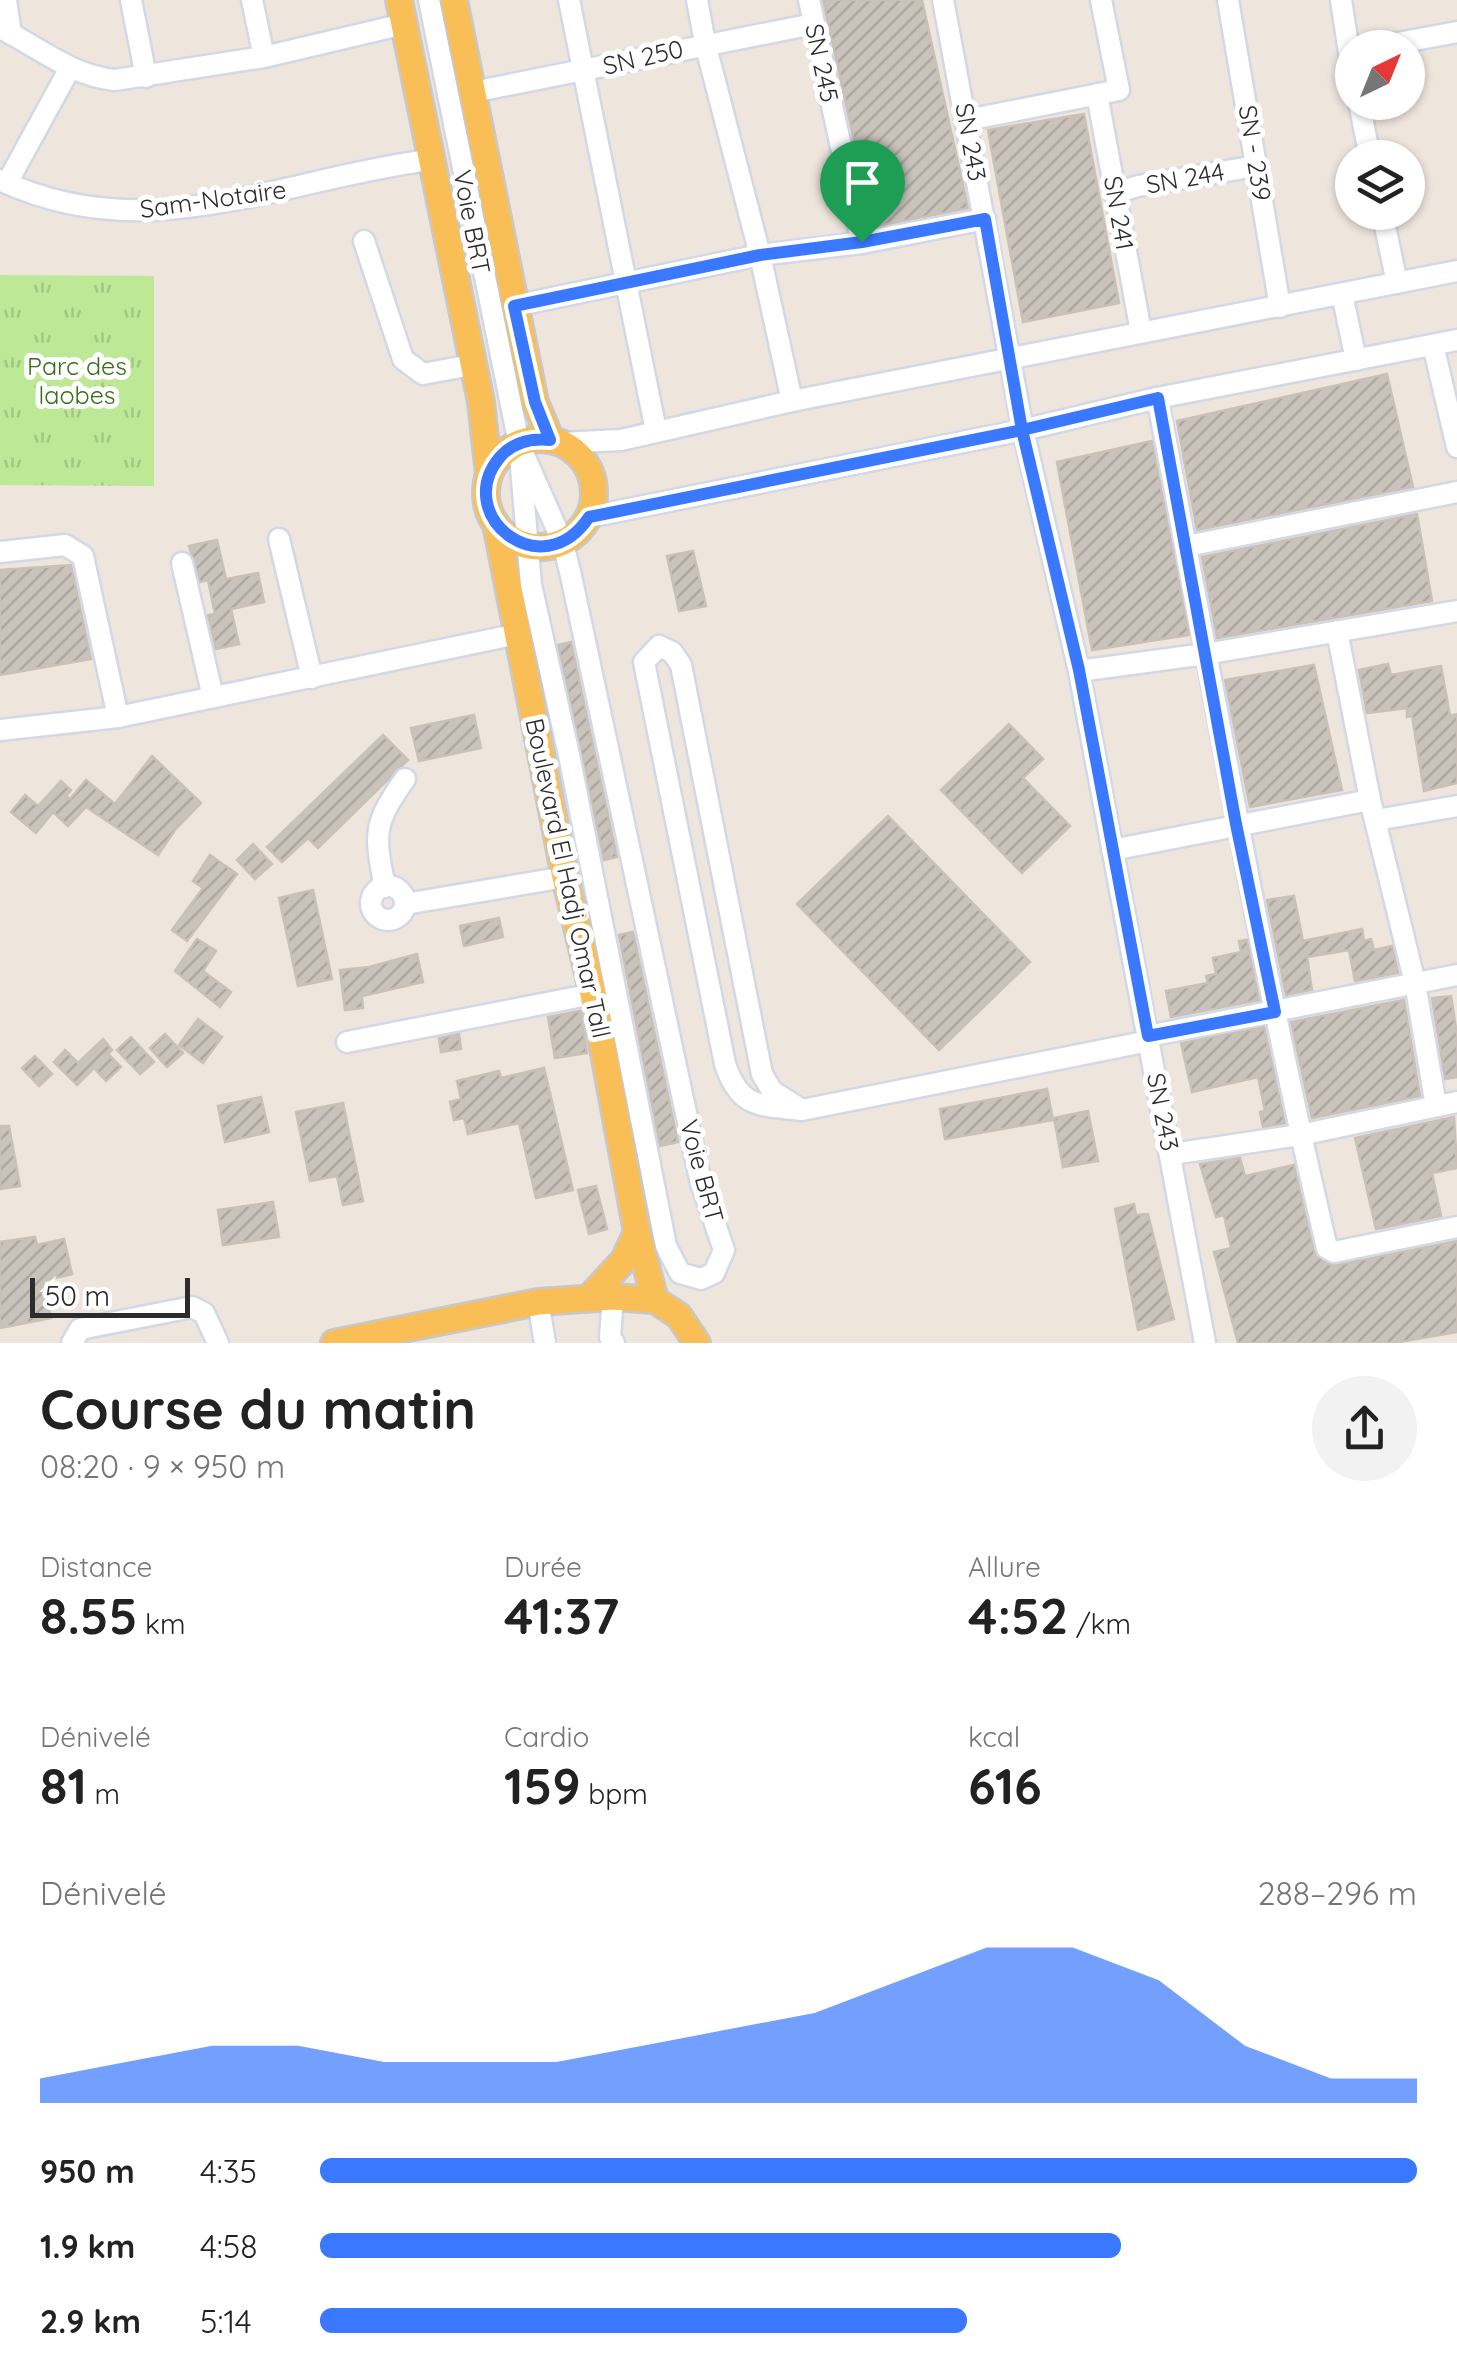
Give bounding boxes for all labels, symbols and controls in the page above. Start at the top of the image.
street label: SN 245 [799,21,846,105]
north arrow [1335,30,1425,120]
map controls [1335,30,1425,230]
street label: SN 250 [600,32,686,81]
street label: SN 243 [949,100,994,183]
street label: SN - 239 [1233,103,1278,203]
pin [820,140,905,243]
button: layers [1335,140,1425,230]
icon: arrive [835,155,890,210]
street label: SN 244 [1143,155,1226,200]
street label: Voie BRT [447,167,498,276]
street label: Sam-Notaire [138,173,288,224]
street label: SN 241 [1098,173,1141,252]
park label: Parc des laobes [27,350,127,410]
street label: Boulevard El Hadj Omar Tall [519,715,618,1041]
street label: SN 243 [1141,1070,1186,1154]
street label: Voie BRT [674,1116,731,1226]
scale bar [30,1273,190,1318]
text: 50 m [45,1278,110,1313]
text: Course du matin [40,1374,476,1443]
button: share [1312,1376,1417,1481]
text: 08:20 · 9 × 950 m [40,1446,285,1486]
text: Distance [40,1549,152,1584]
text: Durée [504,1549,582,1584]
text: Allure [968,1549,1041,1584]
text: 8.55 [40,1584,137,1647]
text: 41:37 [504,1584,619,1647]
text: 4:52 [968,1584,1068,1647]
text: km [137,1606,186,1641]
text: /km [1068,1606,1131,1641]
text: Dénivelé [40,1719,151,1754]
text: Cardio [504,1719,589,1754]
text: kcal [968,1719,1020,1754]
text: 81 [40,1754,87,1817]
text: 159 [504,1754,581,1817]
text: 616 [968,1754,1042,1817]
text: m [87,1776,120,1811]
text: bpm [581,1776,648,1811]
text: Dénivelé [40,1873,167,1913]
text: 288–296 m [1258,1873,1417,1913]
text: 950 m [40,2151,135,2191]
text: 4:35 [200,2151,257,2191]
text: 1.9 km [40,2226,135,2266]
text: 4:58 [200,2226,258,2266]
text: 2.9 km [40,2301,141,2341]
text: 5:14 [200,2301,252,2341]

